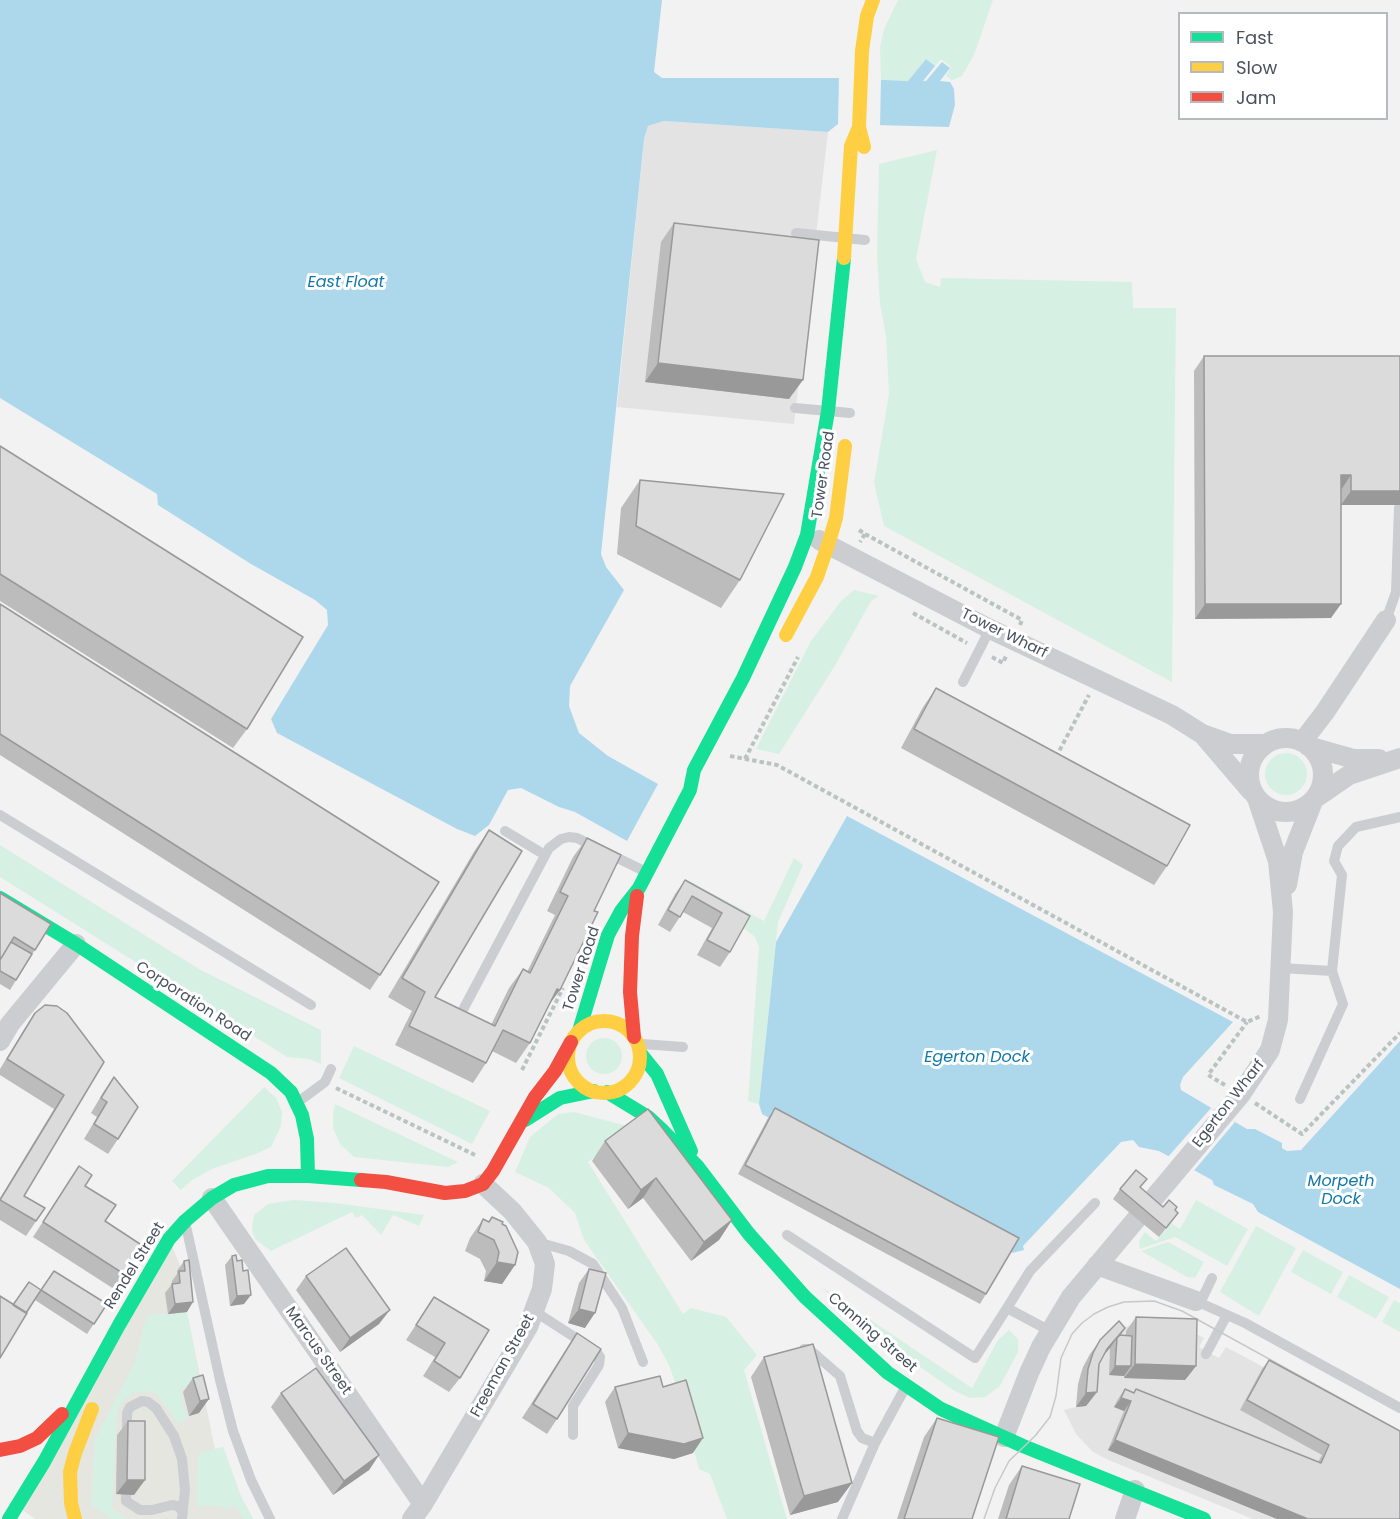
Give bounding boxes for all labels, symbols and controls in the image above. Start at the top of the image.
legend [1178,12,1388,120]
text: Fast [1236,25,1273,50]
text: Slow [1236,55,1277,80]
text: Jam [1236,85,1276,110]
water label: East Float [308,273,384,293]
street label: Tower Road [809,430,839,520]
street label: Tower Wharf [958,605,1050,663]
street label: Tower Road [560,924,604,1014]
street label: Corporation Road [132,958,254,1046]
water label: Egerton Dock [924,1048,1030,1068]
street label: Egerton Wharf [1189,1057,1269,1151]
water label: Morpeth Dock [1308,1172,1374,1210]
street label: Rendel Street [101,1219,169,1313]
street label: Canning Street [824,1289,920,1377]
street label: Marcus Street [281,1304,355,1398]
street label: Freeman Street [467,1311,539,1421]

